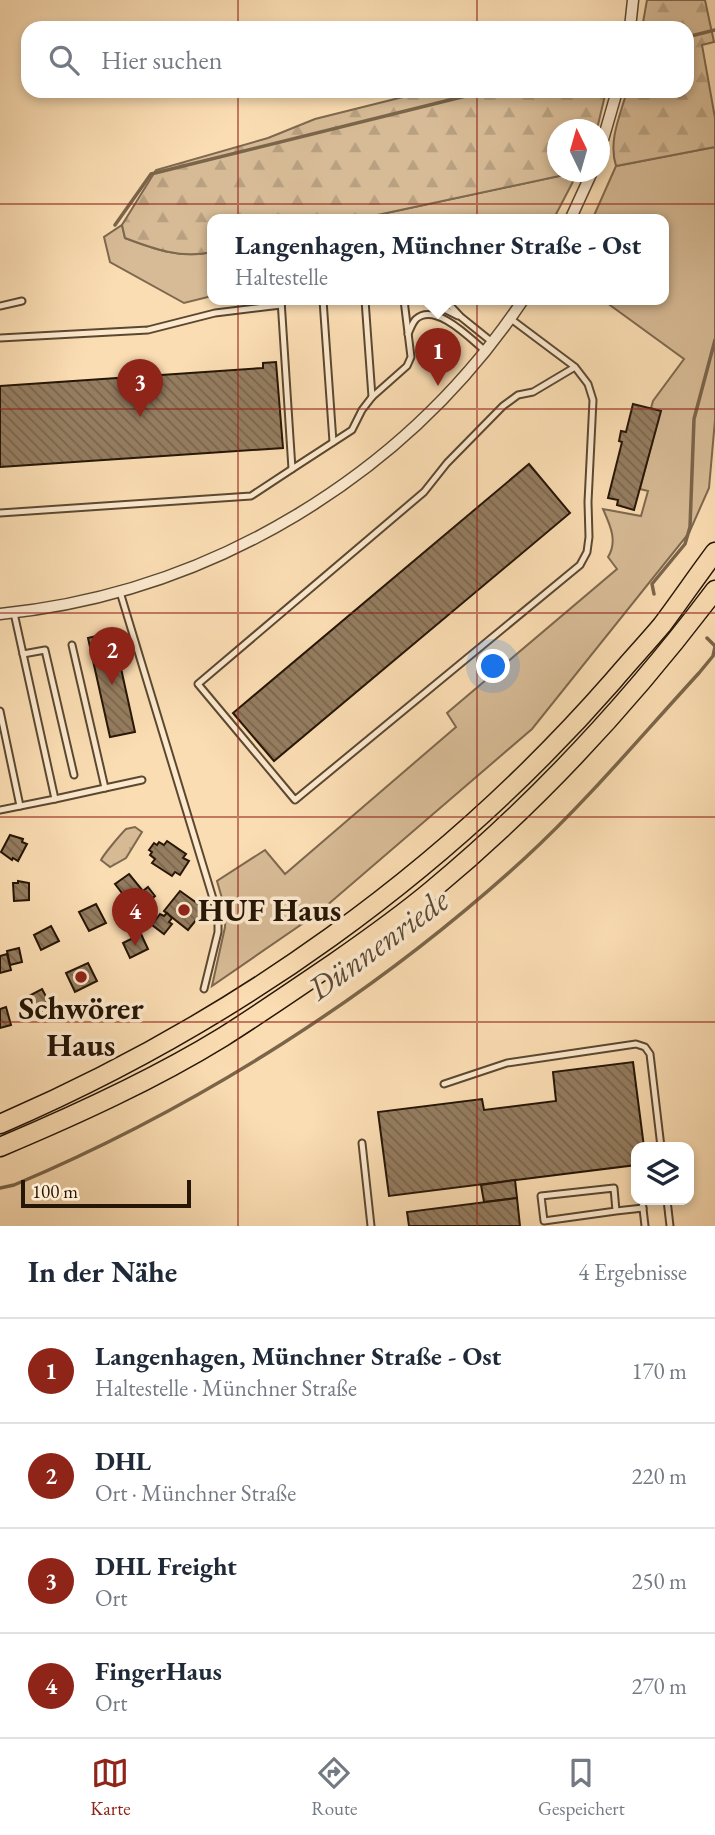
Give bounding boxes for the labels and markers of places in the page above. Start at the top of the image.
pin: 1 [415,328,461,386]
pin: 3 [117,359,163,417]
pin: 2 [89,627,135,685]
pin: 4 [112,888,158,946]
place label: HUF Haus [198,889,341,931]
marker: HUF Haus [176,902,192,918]
marker: Schwörer Haus [73,969,89,985]
place label: Schwörer Haus [18,987,144,1066]

